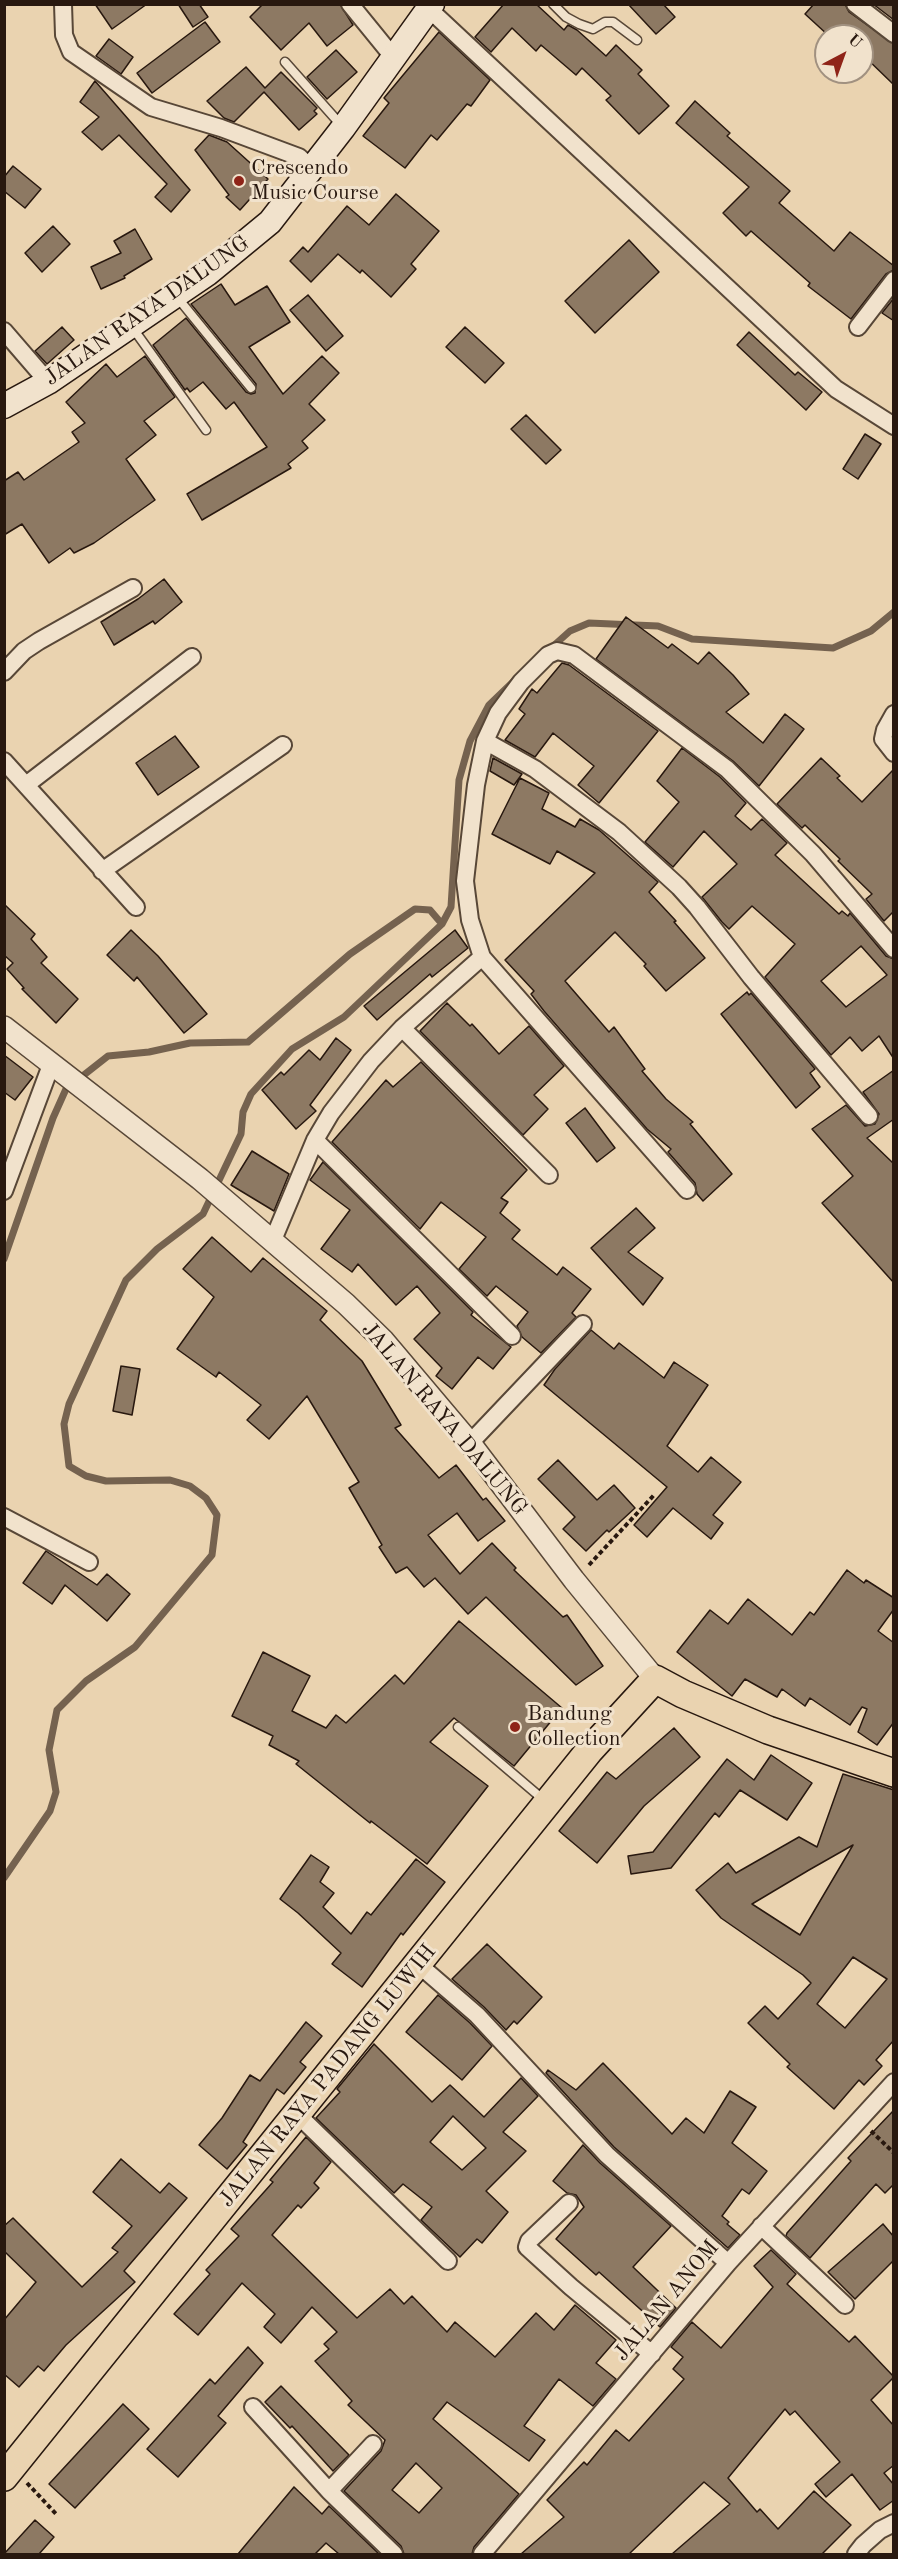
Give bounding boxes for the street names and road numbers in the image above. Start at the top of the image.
street label: JALAN RAYA DALUNG [39,230,255,392]
street label: JALAN RAYA DALUNG [355,1317,533,1521]
street label: JALAN RAYA PADANG LUWIH [214,1939,442,2213]
street label: JALAN ANOM [609,2235,725,2367]

